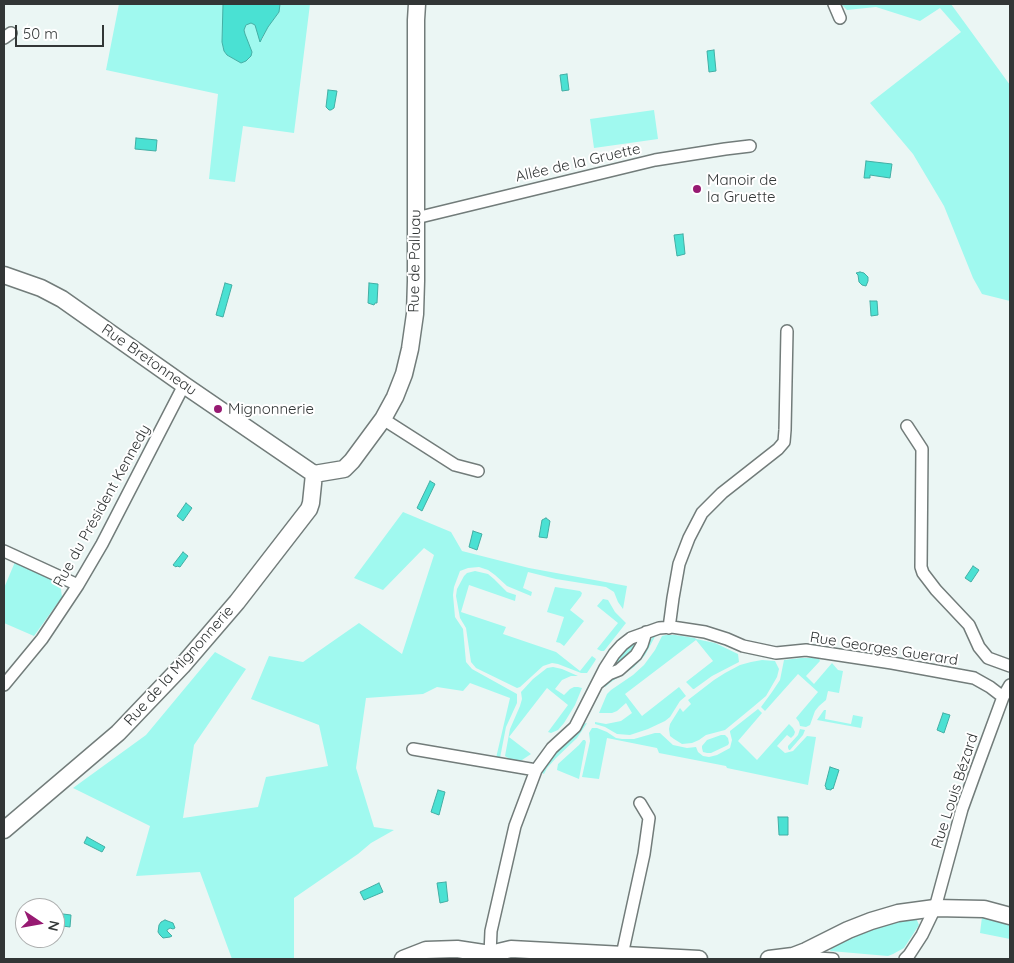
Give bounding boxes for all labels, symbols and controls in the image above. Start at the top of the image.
scale bar [18,15,106,47]
text: 50 m [23,24,58,43]
street label: Allée de la Gruette [514,140,642,186]
place label: Manoir de la Gruette [707,171,777,206]
marker: Manoir de la Gruette [691,183,703,195]
street label: Rue de Palluau [405,209,425,313]
street label: Rue Bretonneau [98,320,200,400]
place label: Mignonnerie [228,400,314,418]
marker: Mignonnerie [212,403,224,415]
street label: Rue du Président Kennedy [50,422,154,590]
street label: Rue de la Mignonnerie [120,602,238,730]
street label: Rue Georges Guerard [809,628,959,670]
street label: Rue Louis Bézard [928,731,982,851]
north arrow [15,898,65,948]
text: N [44,919,64,933]

